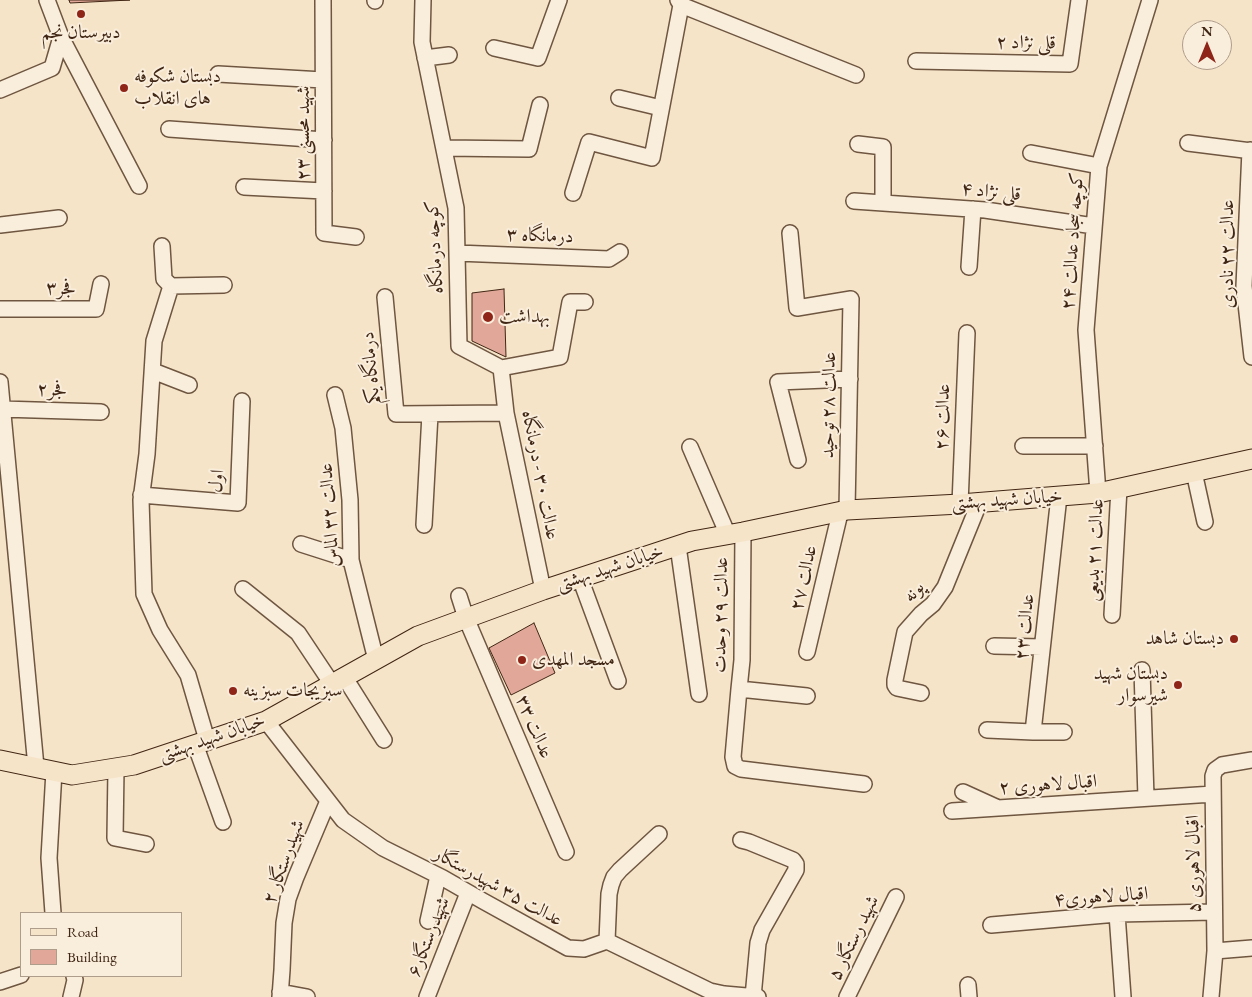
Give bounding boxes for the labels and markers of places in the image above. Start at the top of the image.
marker: دبیرستان نجم [75,8,87,20]
place label: دبیرستان نجم [41,22,121,44]
place label: دبستان شکوفه های انقلاب [134,66,221,110]
marker: دبستان شکوفه های انقلاب [118,82,130,94]
place label: بهداشت [499,306,550,328]
marker: بهداشت [481,310,495,324]
place label: دبستان شاهد [1146,628,1224,650]
marker: دبستان شاهد [1228,633,1240,645]
place label: مسجد المهدی [532,649,615,671]
marker: مسجد المهدی [516,654,528,666]
place label: دبستان شهید شیرسوار [1093,663,1168,707]
marker: دبستان شهید شیرسوار [1172,679,1184,691]
place label: سبزیجات سبزینه [243,680,343,702]
marker: سبزیجات سبزینه [227,685,239,697]

